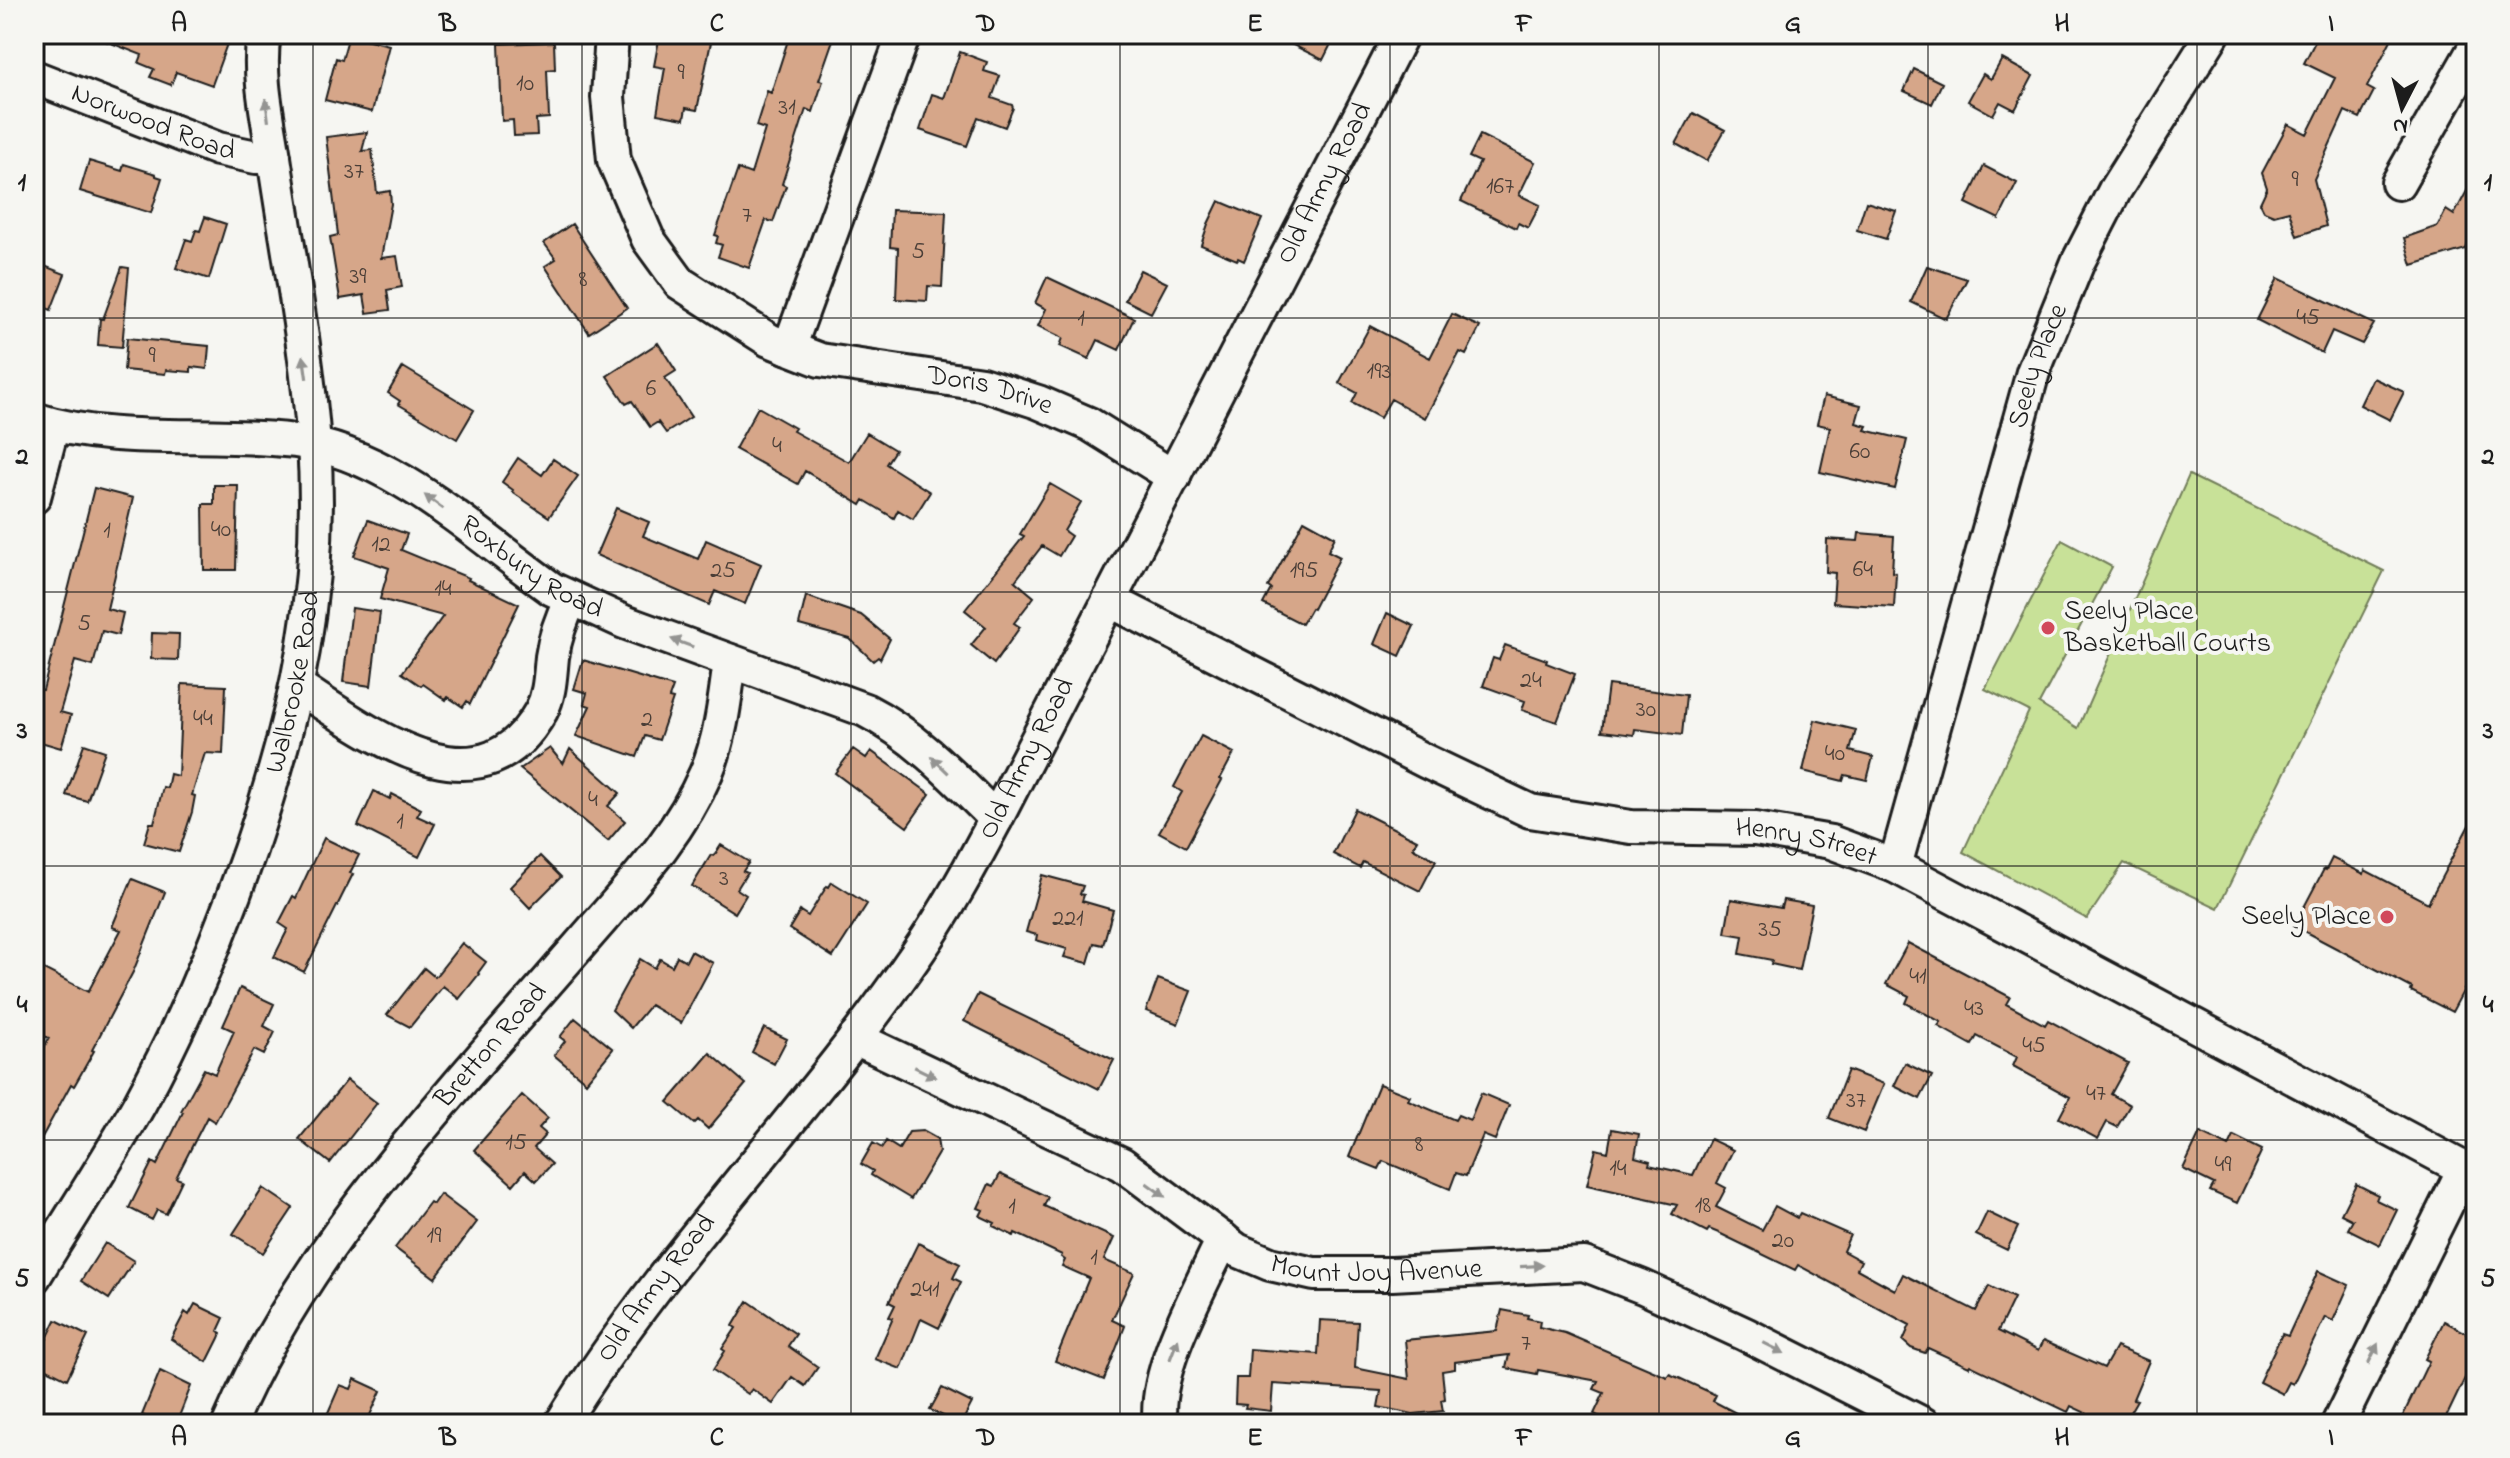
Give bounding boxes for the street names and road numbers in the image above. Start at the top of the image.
street label: Norwood Road [65,73,239,173]
street label: Old Army Road [1266,95,1384,271]
street label: Seely Place [1998,297,2079,433]
street label: Doris Drive [923,355,1060,427]
street label: Roxbury Road [451,505,610,630]
street label: Walbrooke Road [255,588,332,778]
street label: Old Army Road [968,671,1086,847]
street label: Henry Street [1735,808,1883,878]
street label: Bretton Road [424,974,558,1119]
street label: Old Army Road [587,1205,727,1371]
street label: Mount Joy Avenue [1267,1244,1484,1295]

